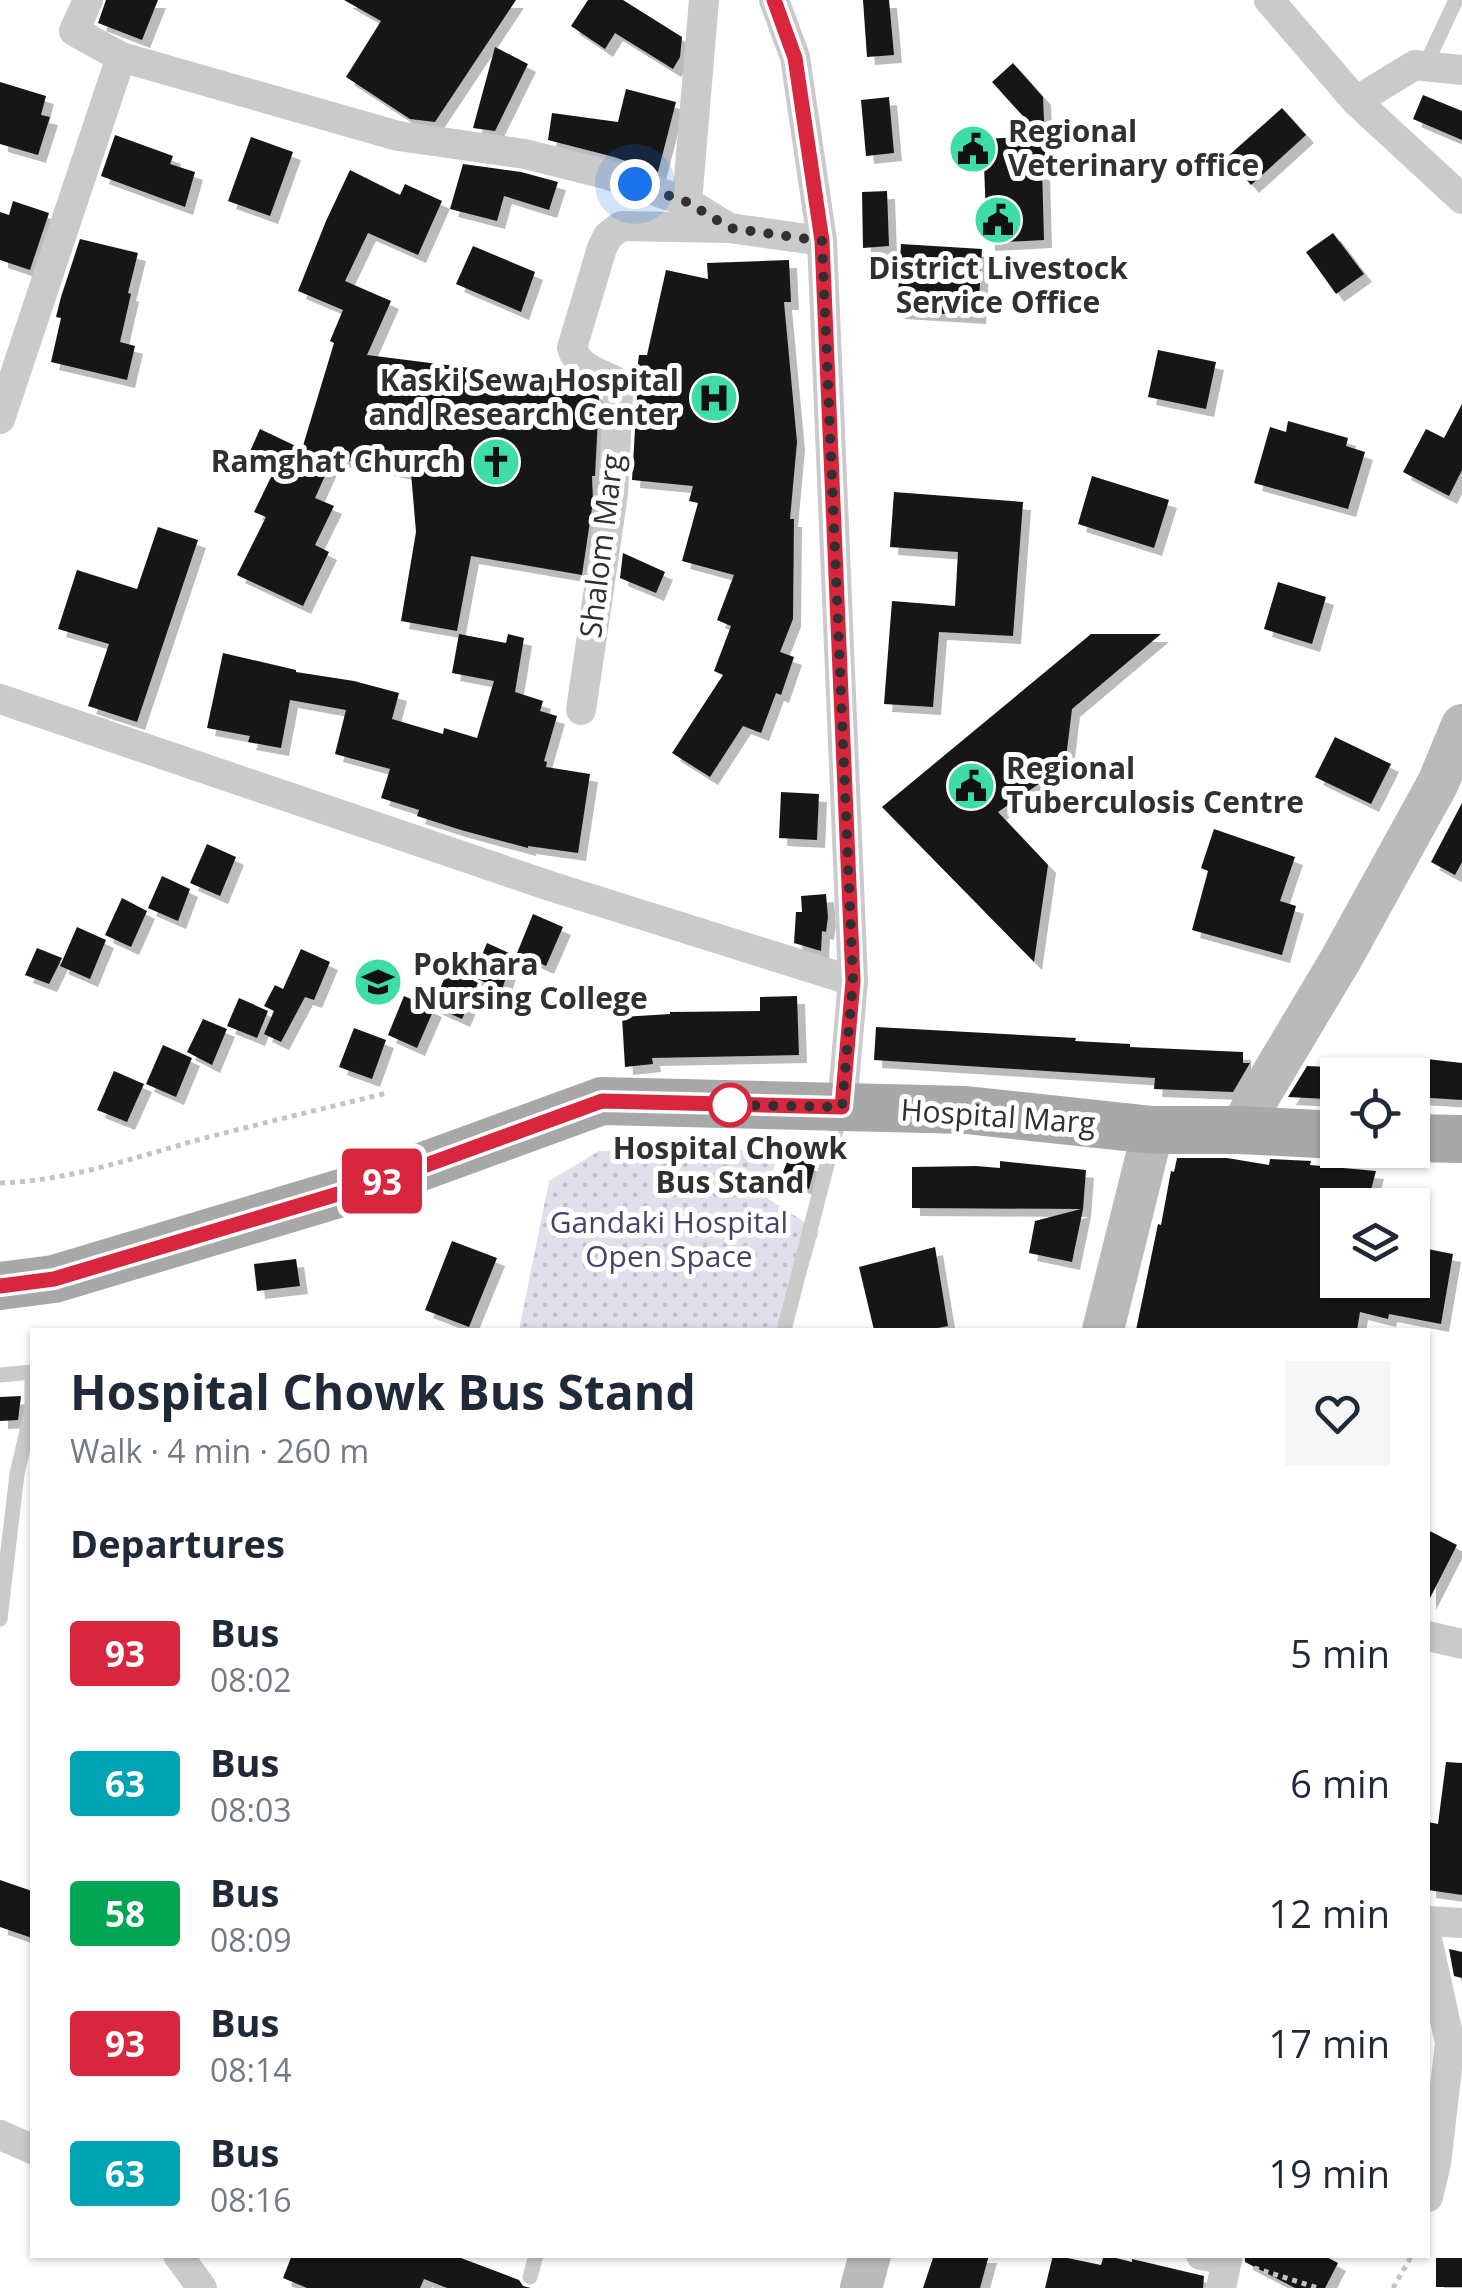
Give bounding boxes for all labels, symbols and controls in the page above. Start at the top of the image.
place label: Regional Veterinary office [1008,110,1259,185]
public building icon: Regional Veterinary office [947,123,999,175]
your location [610,159,660,209]
public building icon: District Livestock Service Office [972,194,1024,246]
place label: District Livestock Service Office [868,247,1128,322]
place label: Kaski Sewa Hospital and Research Center [369,359,679,434]
hospital icon: Kaski Sewa Hospital and Research Center [688,372,740,424]
church icon: Ramghat Church [470,436,522,488]
place label: Ramghat Church [211,440,461,481]
street label: Shalom Marg [569,452,632,640]
place label: Regional Tuberculosis Centre [1006,747,1304,822]
public building icon: Regional Tuberculosis Centre [945,760,997,812]
place label: Pokhara Nursing College [413,943,648,1018]
school or university icon: Pokhara Nursing College [352,956,404,1008]
map controls [1320,1058,1430,1298]
button: locate [1320,1058,1430,1168]
marker: Hospital Chowk Bus Stand [709,1084,751,1126]
street label: Hospital Marg [899,1088,1097,1143]
place label: Hospital Chowk Bus Stand [613,1127,848,1202]
line badge: 93 [337,1148,427,1214]
text: 93 [362,1158,402,1205]
button: layers [1320,1188,1430,1298]
park label: Gandaki Hospital Open Space [550,1201,788,1276]
text: Hospital Chowk Bus Stand [70,1359,696,1424]
button: heart [1285,1361,1390,1466]
text: Walk · 4 min · 260 m [70,1429,369,1472]
text: Departures [70,1517,285,1569]
text: Bus [210,1606,279,1658]
text: 5 min [1290,1627,1390,1679]
text: 93 [105,1630,145,1677]
text: 08:02 [210,1658,292,1701]
text: Bus [210,1736,279,1788]
text: 6 min [1290,1757,1390,1809]
text: 63 [105,1760,145,1807]
text: 08:03 [210,1788,292,1831]
text: Bus [210,1866,279,1918]
text: 12 min [1269,1887,1390,1939]
text: 58 [105,1890,145,1937]
text: 08:09 [210,1918,292,1961]
text: Bus [210,1996,279,2048]
text: 17 min [1269,2017,1390,2069]
text: 93 [105,2020,145,2067]
text: 08:14 [210,2048,292,2091]
text: Bus [210,2126,279,2178]
text: 19 min [1269,2147,1390,2199]
text: 63 [105,2150,145,2197]
text: 08:16 [210,2178,292,2221]

